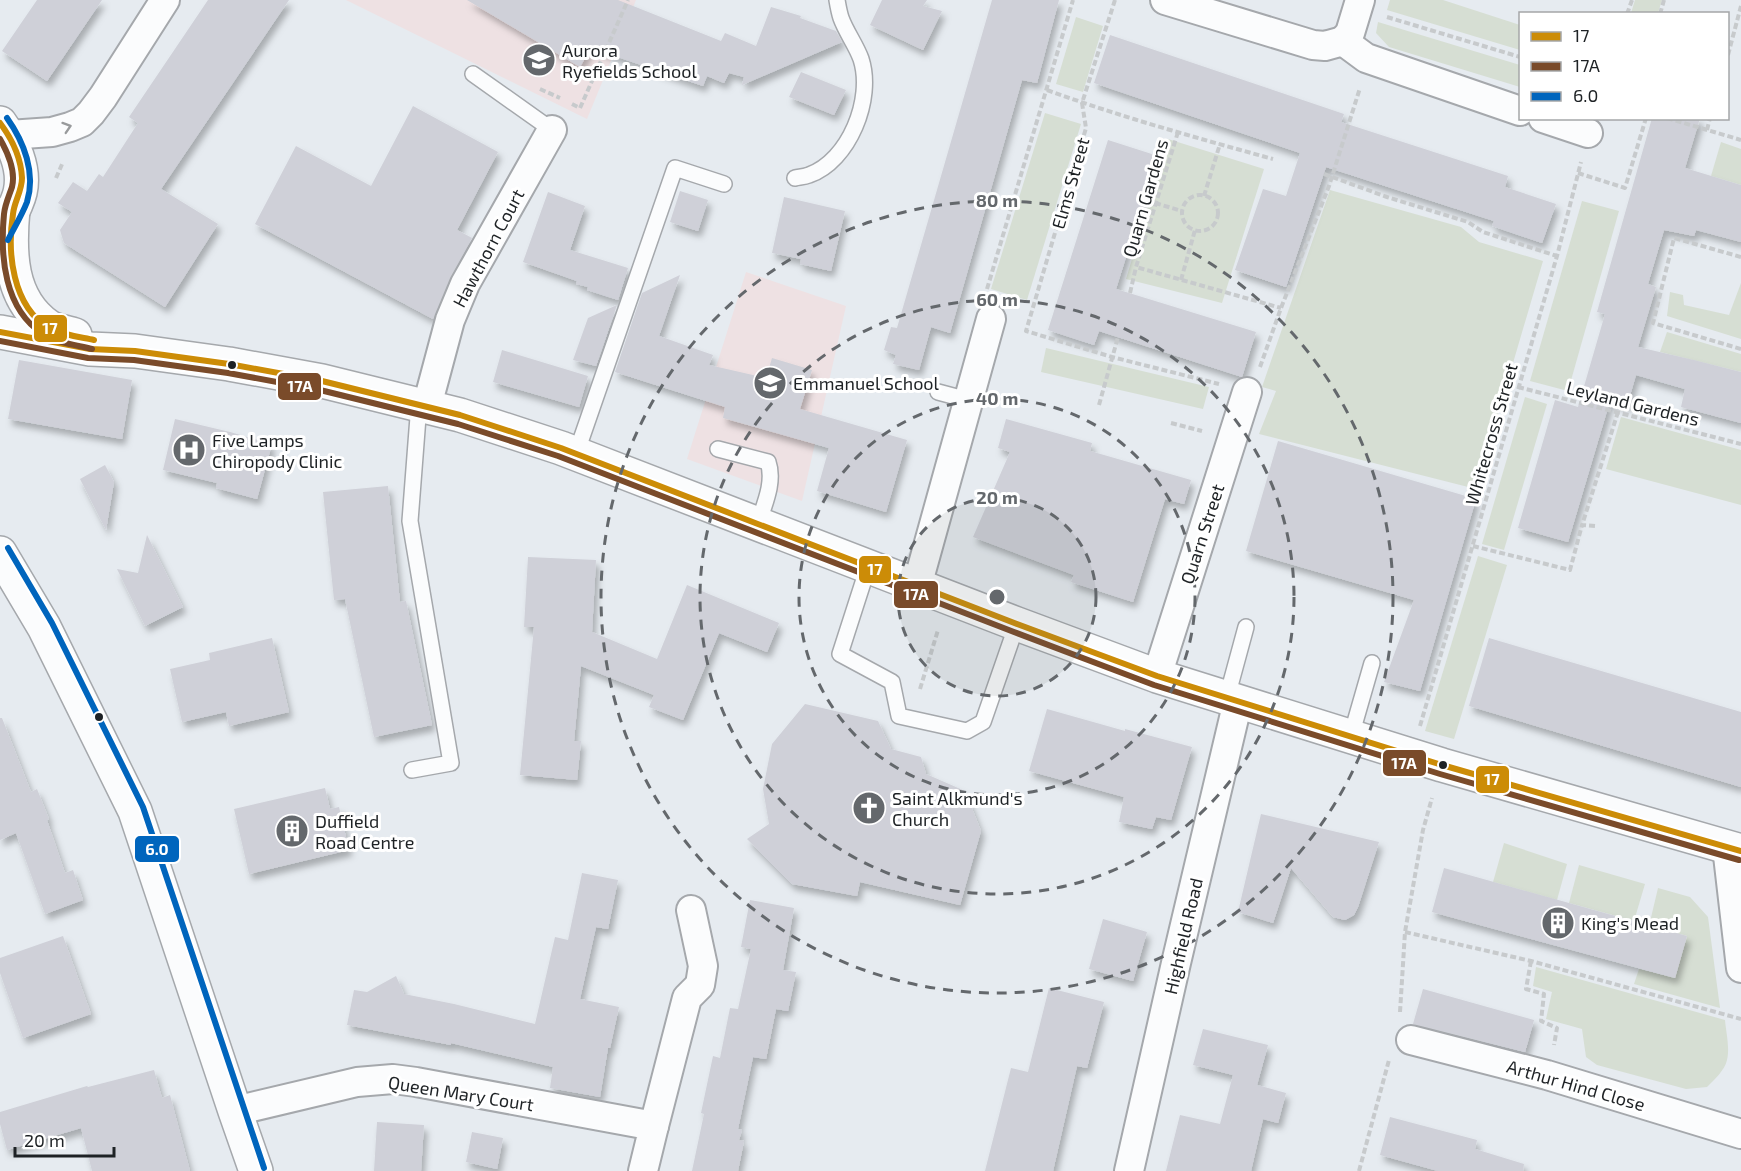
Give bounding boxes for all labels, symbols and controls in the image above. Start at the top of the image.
legend [1519,12,1729,120]
text: 17 [1573,24,1589,46]
place label: Aurora Ryefields School [562,39,697,82]
school or university icon: Aurora Ryefields School [521,42,557,78]
text: 17A [1573,54,1601,76]
text: 6.0 [1573,84,1598,106]
one-way arrow [61,122,72,135]
street label: Elms Street [1046,134,1094,231]
street label: Quarn Gardens [1118,136,1172,260]
street label: Hawthorn Court [448,185,528,311]
text: 80 m [976,189,1018,211]
text: 60 m [976,288,1018,310]
line badge: 17 [33,314,68,343]
text: 17 [42,318,58,337]
unlabelled marker [226,359,238,371]
street label: Whitecross Street [1460,360,1522,508]
school or university icon: Emmanuel School [752,365,788,401]
line badge: 17A [277,372,322,401]
place label: Emmanuel School [793,372,940,394]
text: 17A [287,376,313,395]
street label: Leyland Gardens [1564,376,1702,430]
text: 40 m [976,387,1018,409]
place label: Five Lamps Chiropody Clinic [212,429,342,472]
hospital icon: Five Lamps Chiropody Clinic [171,432,207,468]
street label: Quarn Street [1175,481,1229,587]
text: 20 m [976,486,1018,508]
line badge: 17 [858,555,892,584]
text: 17 [867,559,883,578]
line badge: 17A [893,580,939,609]
text: 17A [903,584,929,603]
centre of rings [987,587,1007,607]
unlabelled marker [93,711,105,723]
line badge: 17A [1382,749,1427,777]
text: 17A [1391,753,1417,772]
unlabelled marker [1437,759,1449,771]
line badge: 17 [1475,765,1510,794]
text: 17 [1484,769,1500,788]
place label: Saint Alkmund's Church [892,787,1023,830]
church icon: Saint Alkmund's Church [851,790,887,826]
place label: Duffield Road Centre [315,810,414,853]
building icon: Duffield Road Centre [274,813,310,849]
line badge: 6.0 [134,835,180,863]
text: 6.0 [145,839,169,858]
street label: Highfield Road [1159,876,1207,996]
building icon: King's Mead [1540,905,1576,941]
place label: King's Mead [1581,912,1679,934]
street label: Arthur Hind Close [1504,1055,1648,1115]
street label: Queen Mary Court [387,1071,535,1115]
scale bar [15,1120,114,1158]
text: 20 m [24,1129,65,1151]

